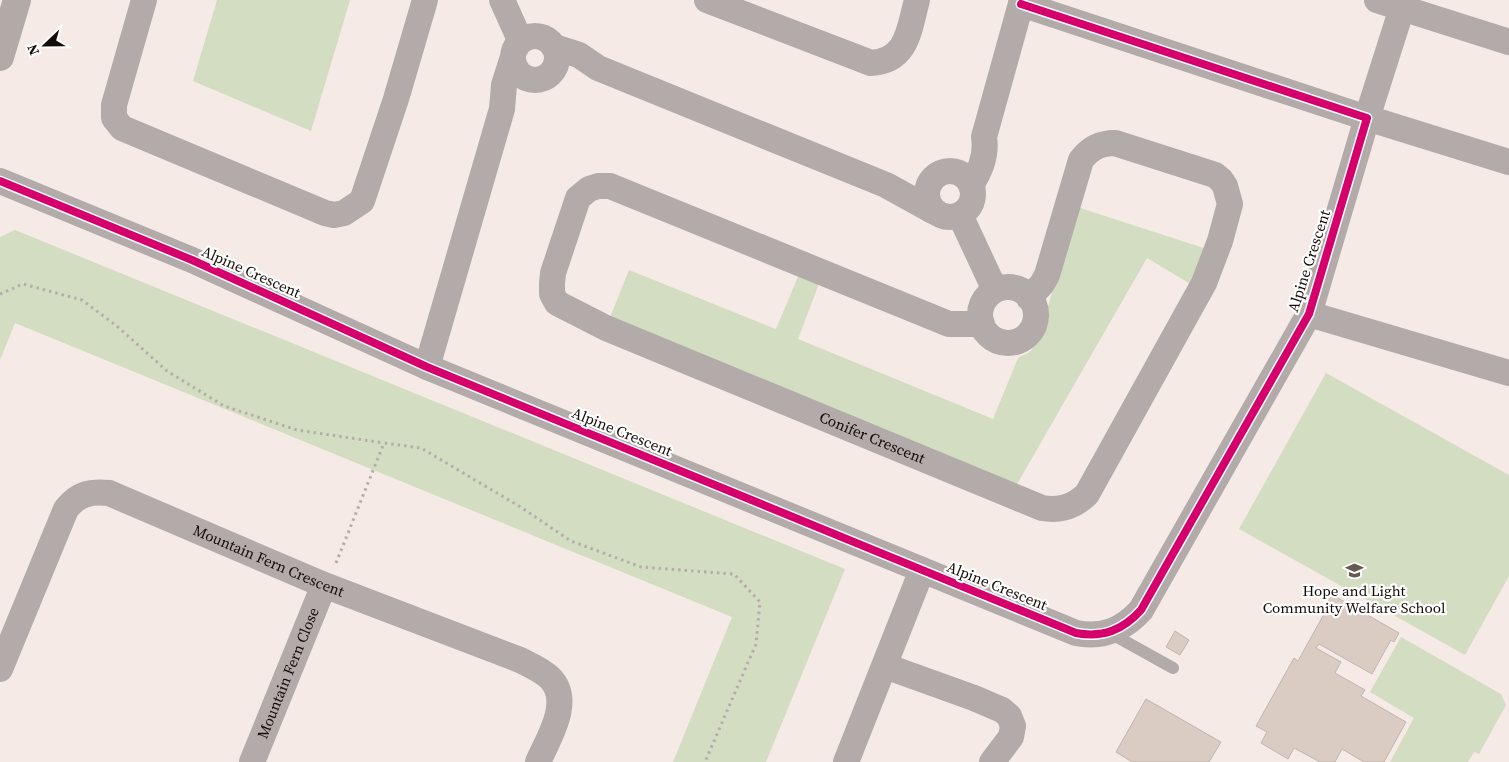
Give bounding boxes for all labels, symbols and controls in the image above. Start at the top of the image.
north arrow [20,20,70,70]
text: N [22,41,44,58]
street label: Alpine Crescent [1282,207,1335,315]
street label: Alpine Crescent [198,240,304,303]
street label: Alpine Crescent [569,402,675,461]
street label: Conifer Crescent [816,406,928,469]
street label: Mountain Fern Crescent [190,519,347,602]
street label: Alpine Crescent [944,556,1050,615]
school or university icon: Hope and Light Community Welfare School [1344,560,1364,580]
place label: Hope and Light Community Welfare School [1263,580,1446,618]
street label: Mountain Fern Close [252,604,324,742]

